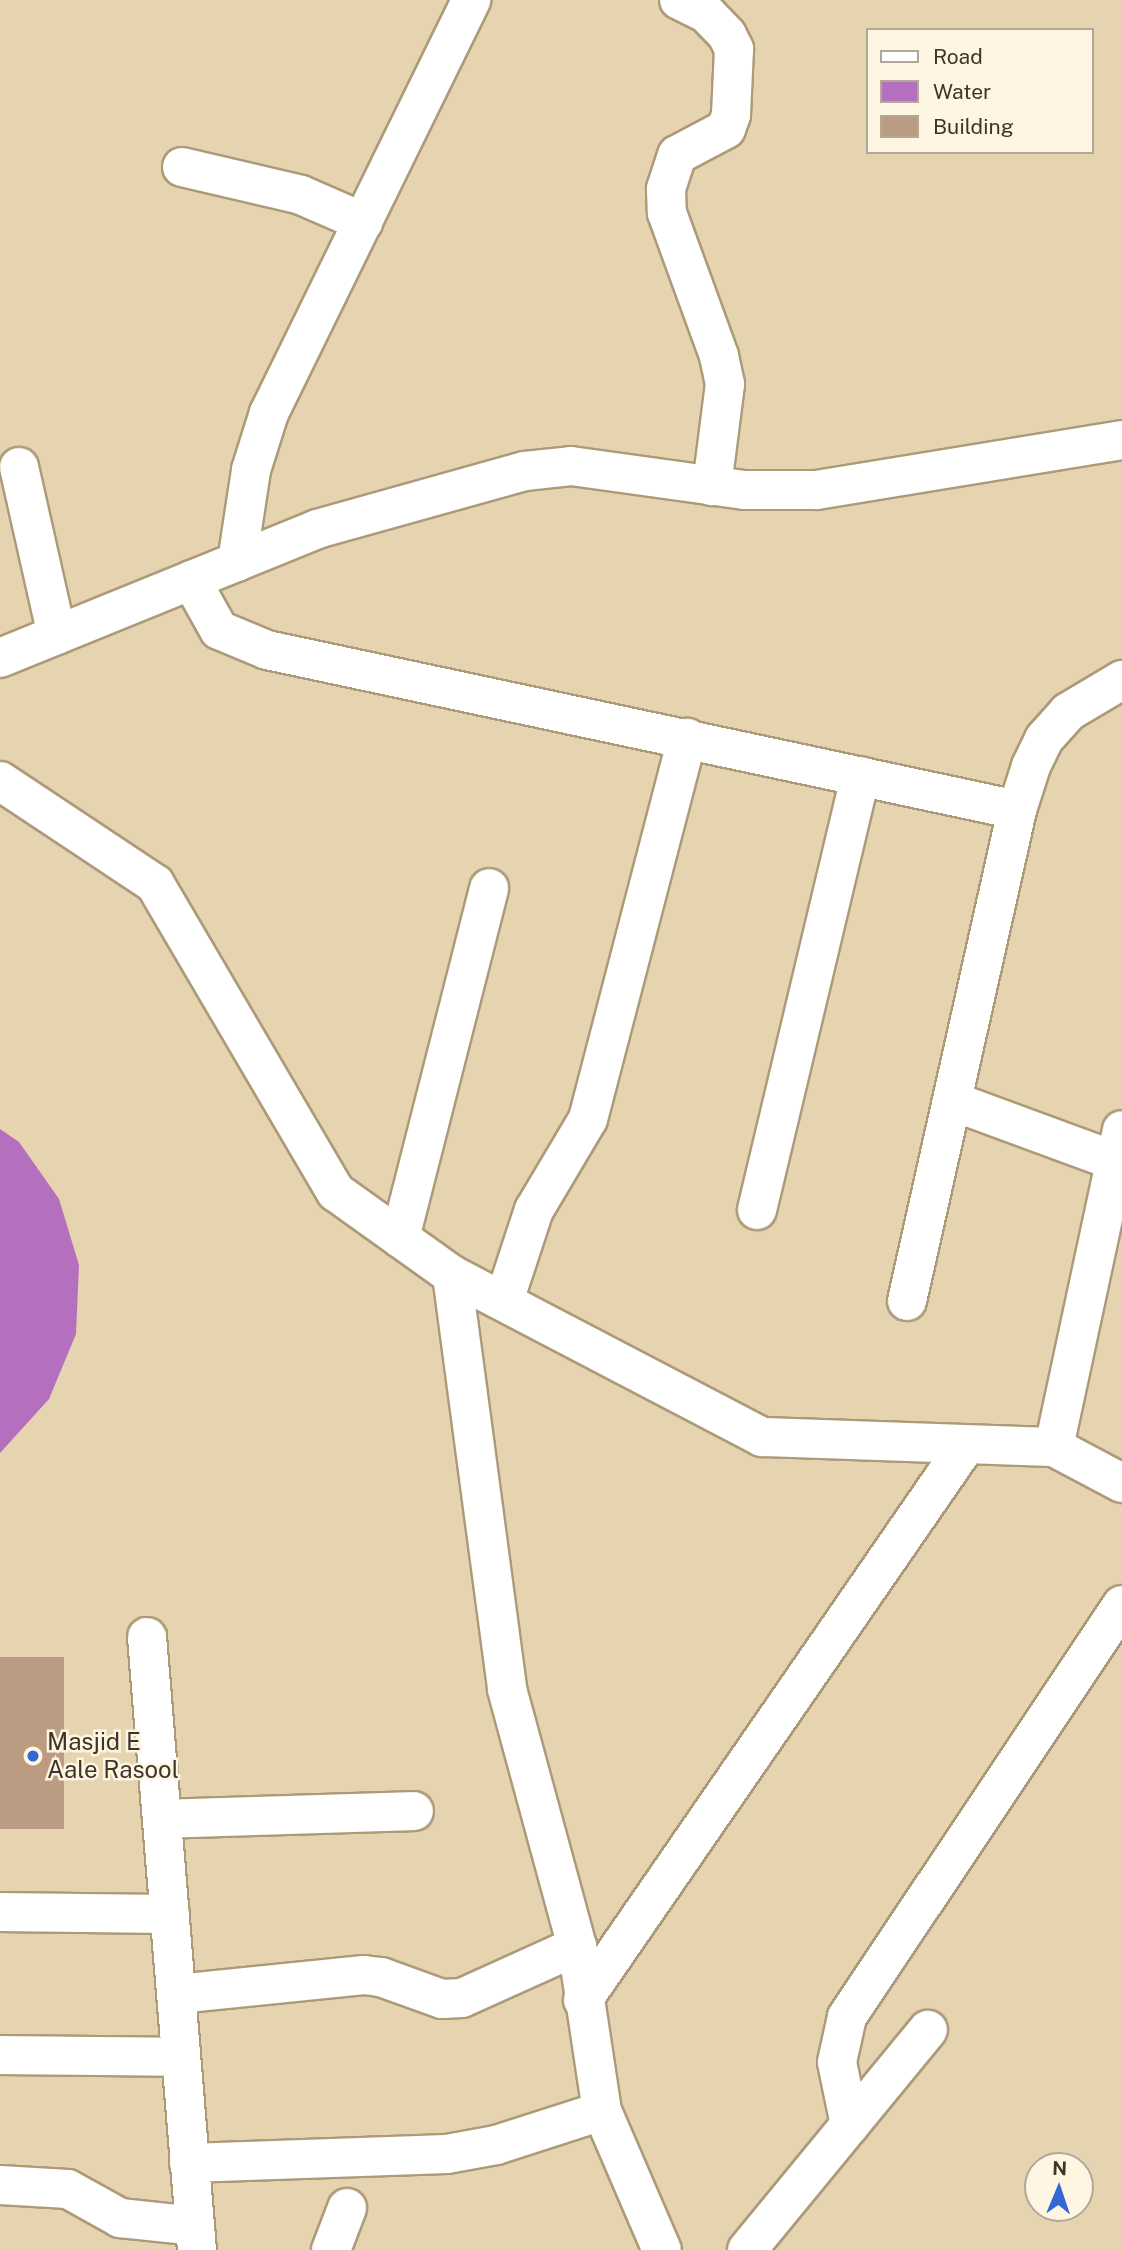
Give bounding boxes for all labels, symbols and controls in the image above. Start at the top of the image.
legend [866,28,1094,154]
text: Road [933,44,983,69]
text: Water [933,79,991,104]
text: Building [933,114,1014,139]
place label: Masjid E Aale Rasool [47,1728,179,1784]
marker: Masjid E Aale Rasool [25,1748,41,1764]
north arrow [1024,2152,1094,2222]
text: N [1052,2157,1067,2179]

